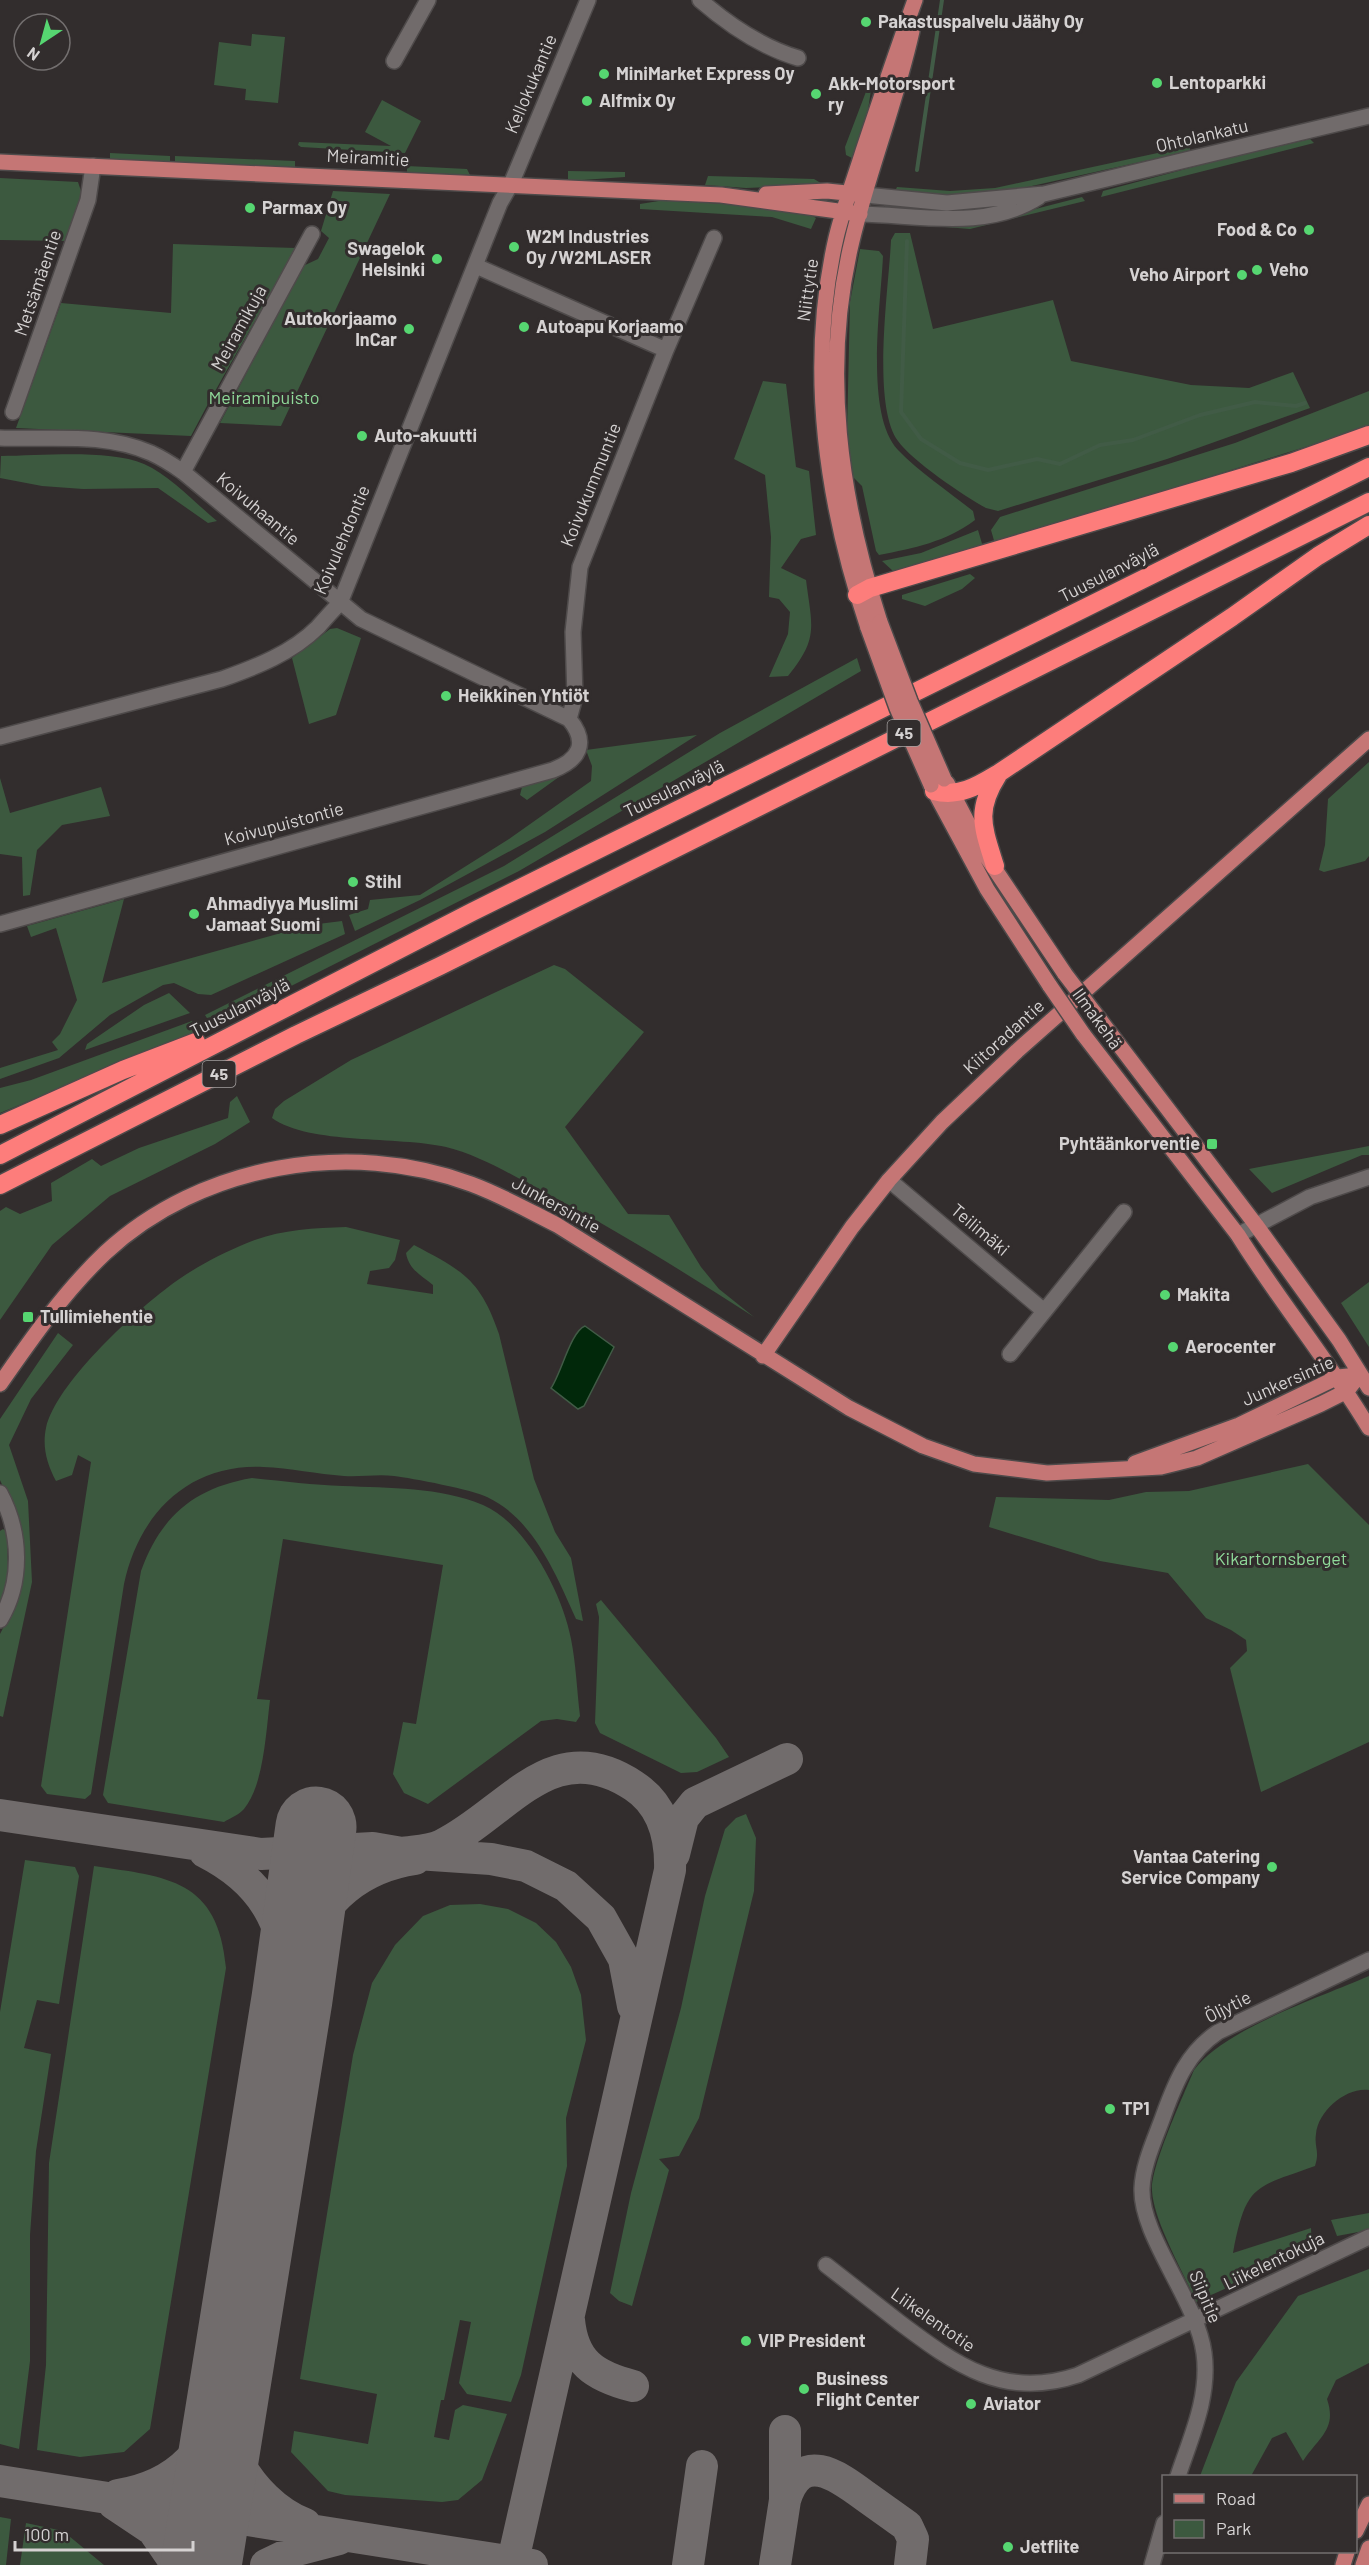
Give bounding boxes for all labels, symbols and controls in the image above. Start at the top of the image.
place label: Pakastuspalvelu Jäähy Oy [878,10,1084,32]
north arrow [12,12,72,72]
marker: Pakastuspalvelu Jäähy Oy [859,15,873,29]
street label: Kellokukantie [499,31,561,136]
text: N [23,44,43,65]
place label: MiniMarket Express Oy [616,62,795,84]
marker: MiniMarket Express Oy [597,67,611,81]
place label: Lentoparkki [1169,71,1266,93]
place label: Akk-Motorsport ry [828,72,955,115]
marker: Lentoparkki [1150,76,1164,90]
marker: Akk-Motorsport ry [809,87,823,101]
place label: Alfmix Oy [599,89,676,111]
marker: Alfmix Oy [580,94,594,108]
street label: Ohtolankatu [1153,114,1250,156]
street label: Meiramitie [326,144,410,170]
place label: Parmax Oy [262,196,347,218]
marker: Parmax Oy [243,201,257,215]
place label: Food & Co [1217,218,1297,240]
marker: Food & Co [1302,223,1316,237]
place label: W2M Industries Oy /W2MLASER [526,225,651,268]
street label: Metsämäentie [9,227,65,339]
place label: Swagelok Helsinki [347,237,425,280]
marker: W2M Industries Oy /W2MLASER [507,240,521,254]
marker: Swagelok Helsinki [430,252,444,266]
street label: Niittytie [792,257,822,323]
place label: Veho [1269,258,1309,280]
place label: Veho Airport [1129,263,1230,285]
marker: Veho [1250,263,1264,277]
marker: Veho Airport [1235,268,1249,282]
street label: Meiramikuja [206,281,271,374]
place label: Autokorjaamo InCar [284,307,397,350]
place label: Autoapu Korjaamo [536,315,684,337]
marker: Autoapu Korjaamo [517,320,531,334]
marker: Autokorjaamo InCar [402,322,416,336]
park label: Meiramipuisto [208,386,320,408]
street label: Koivukummuntie [555,419,625,550]
place label: Auto-akuutti [374,424,477,446]
marker: Auto-akuutti [355,429,369,443]
street label: Koivuhaantie [213,467,305,549]
street label: Koivulehdontie [308,482,374,598]
street label: Tuusulanväylä [1055,538,1162,607]
place label: Heikkinen Yhtiöt [458,684,590,706]
marker: Heikkinen Yhtiöt [439,689,453,703]
road number: 45 [888,720,920,746]
street label: Tuusulanväylä [620,754,727,822]
street label: Koivupuistontie [222,797,346,850]
place label: Stihl [365,870,401,892]
marker: Stihl [346,875,360,889]
place label: Ahmadiyya Muslimi Jamaat Suomi [206,892,358,935]
marker: Ahmadiyya Muslimi Jamaat Suomi [187,907,201,921]
street label: Tuusulanväylä [186,973,293,1042]
street label: Ilmakehä [1068,984,1127,1053]
street label: Kiitoradantie [958,994,1048,1078]
road number: 45 [202,1061,236,1087]
place label: Pyhtäänkorventie [1059,1132,1200,1154]
marker: Pyhtäänkorventie [1205,1137,1219,1151]
street label: Junkersintie [508,1171,605,1238]
street label: Teilimäki [947,1198,1014,1260]
place label: Makita [1177,1283,1230,1305]
marker: Makita [1158,1288,1172,1302]
place label: Tullimiehentie [40,1305,153,1327]
marker: Tullimiehentie [21,1310,35,1324]
place label: Aerocenter [1185,1335,1276,1357]
marker: Aerocenter [1166,1340,1180,1354]
street label: Junkersintie [1238,1350,1337,1410]
park label: Kikartornsberget [1215,1547,1347,1569]
place label: Vantaa Catering Service Company [1121,1845,1260,1888]
marker: Vantaa Catering Service Company [1265,1860,1279,1874]
street label: Öljytie [1201,1985,1254,2027]
place label: TP1 [1122,2097,1150,2119]
marker: TP1 [1103,2102,1117,2116]
street label: Liikelentokuja [1220,2226,1328,2294]
street label: Siipitie [1185,2267,1227,2326]
street label: Liikelentotie [887,2282,980,2356]
place label: VIP President [758,2329,866,2351]
marker: VIP President [739,2334,753,2348]
place label: Business Flight Center [816,2367,919,2410]
marker: Business Flight Center [797,2382,811,2396]
place label: Aviator [983,2392,1041,2414]
marker: Aviator [964,2397,978,2411]
legend [1162,2475,1357,2553]
text: Road [1216,2487,1256,2509]
scale bar [15,2514,194,2552]
text: Park [1216,2517,1251,2539]
text: 100 m [24,2523,69,2545]
place label: Jetflite [1020,2535,1080,2557]
marker: Jetflite [1001,2540,1015,2554]

